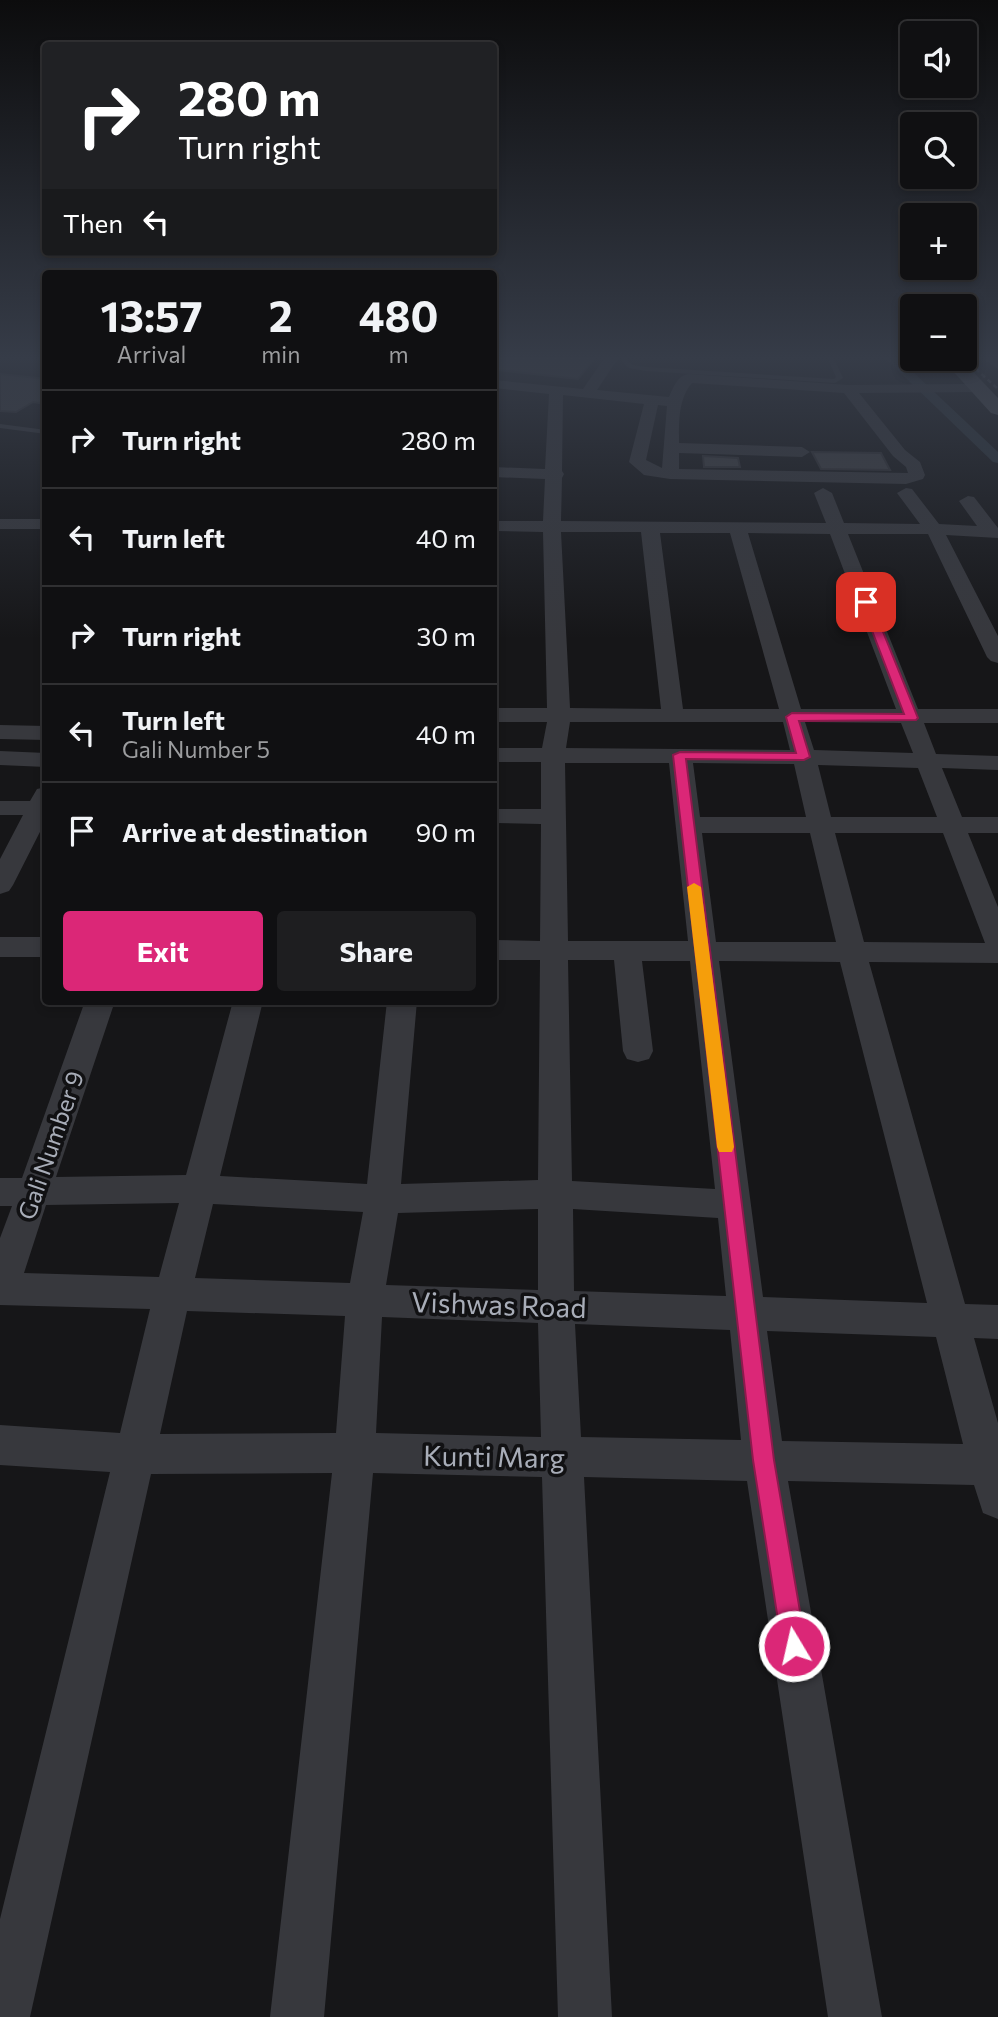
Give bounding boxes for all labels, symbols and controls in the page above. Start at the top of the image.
map controls [900,21,977,371]
button: sound [900,21,977,98]
text: 280 m [178,66,321,126]
icon: right [63,70,154,161]
button: search [900,112,977,189]
text: Turn right [178,126,321,166]
icon: left [137,203,175,241]
button: + [900,203,977,280]
text: Then [63,207,123,238]
text: 13:57 [101,289,203,341]
text: 2 [269,289,293,341]
text: 480 [359,289,438,341]
button: − [900,294,977,371]
text: Arrival [117,340,186,368]
text: min [261,340,300,368]
text: m [389,340,409,368]
icon: right [63,420,101,458]
text: Turn right [122,424,241,455]
text: 280 m [401,424,476,455]
icon: left [63,518,101,556]
text: Turn left [122,522,225,553]
text: 40 m [416,522,476,553]
pin [836,572,896,632]
icon: arrive [847,583,885,621]
icon: right [63,616,101,654]
text: Turn right [122,620,241,651]
text: 30 m [417,620,476,651]
text: Turn left [122,704,225,735]
icon: left [63,714,101,752]
text: 40 m [416,718,476,749]
text: Gali Number 5 [122,735,270,763]
icon: arrive [63,812,101,850]
text: Arrive at destination [122,816,368,847]
text: 90 m [416,816,476,847]
button: Exit [63,911,263,991]
button: Share [277,911,476,991]
street label: Gali Number 9 [11,1067,89,1223]
street label: Vishwas Road [411,1284,587,1324]
street label: Kunti Marg [423,1438,565,1474]
position arrow [757,1609,831,1683]

